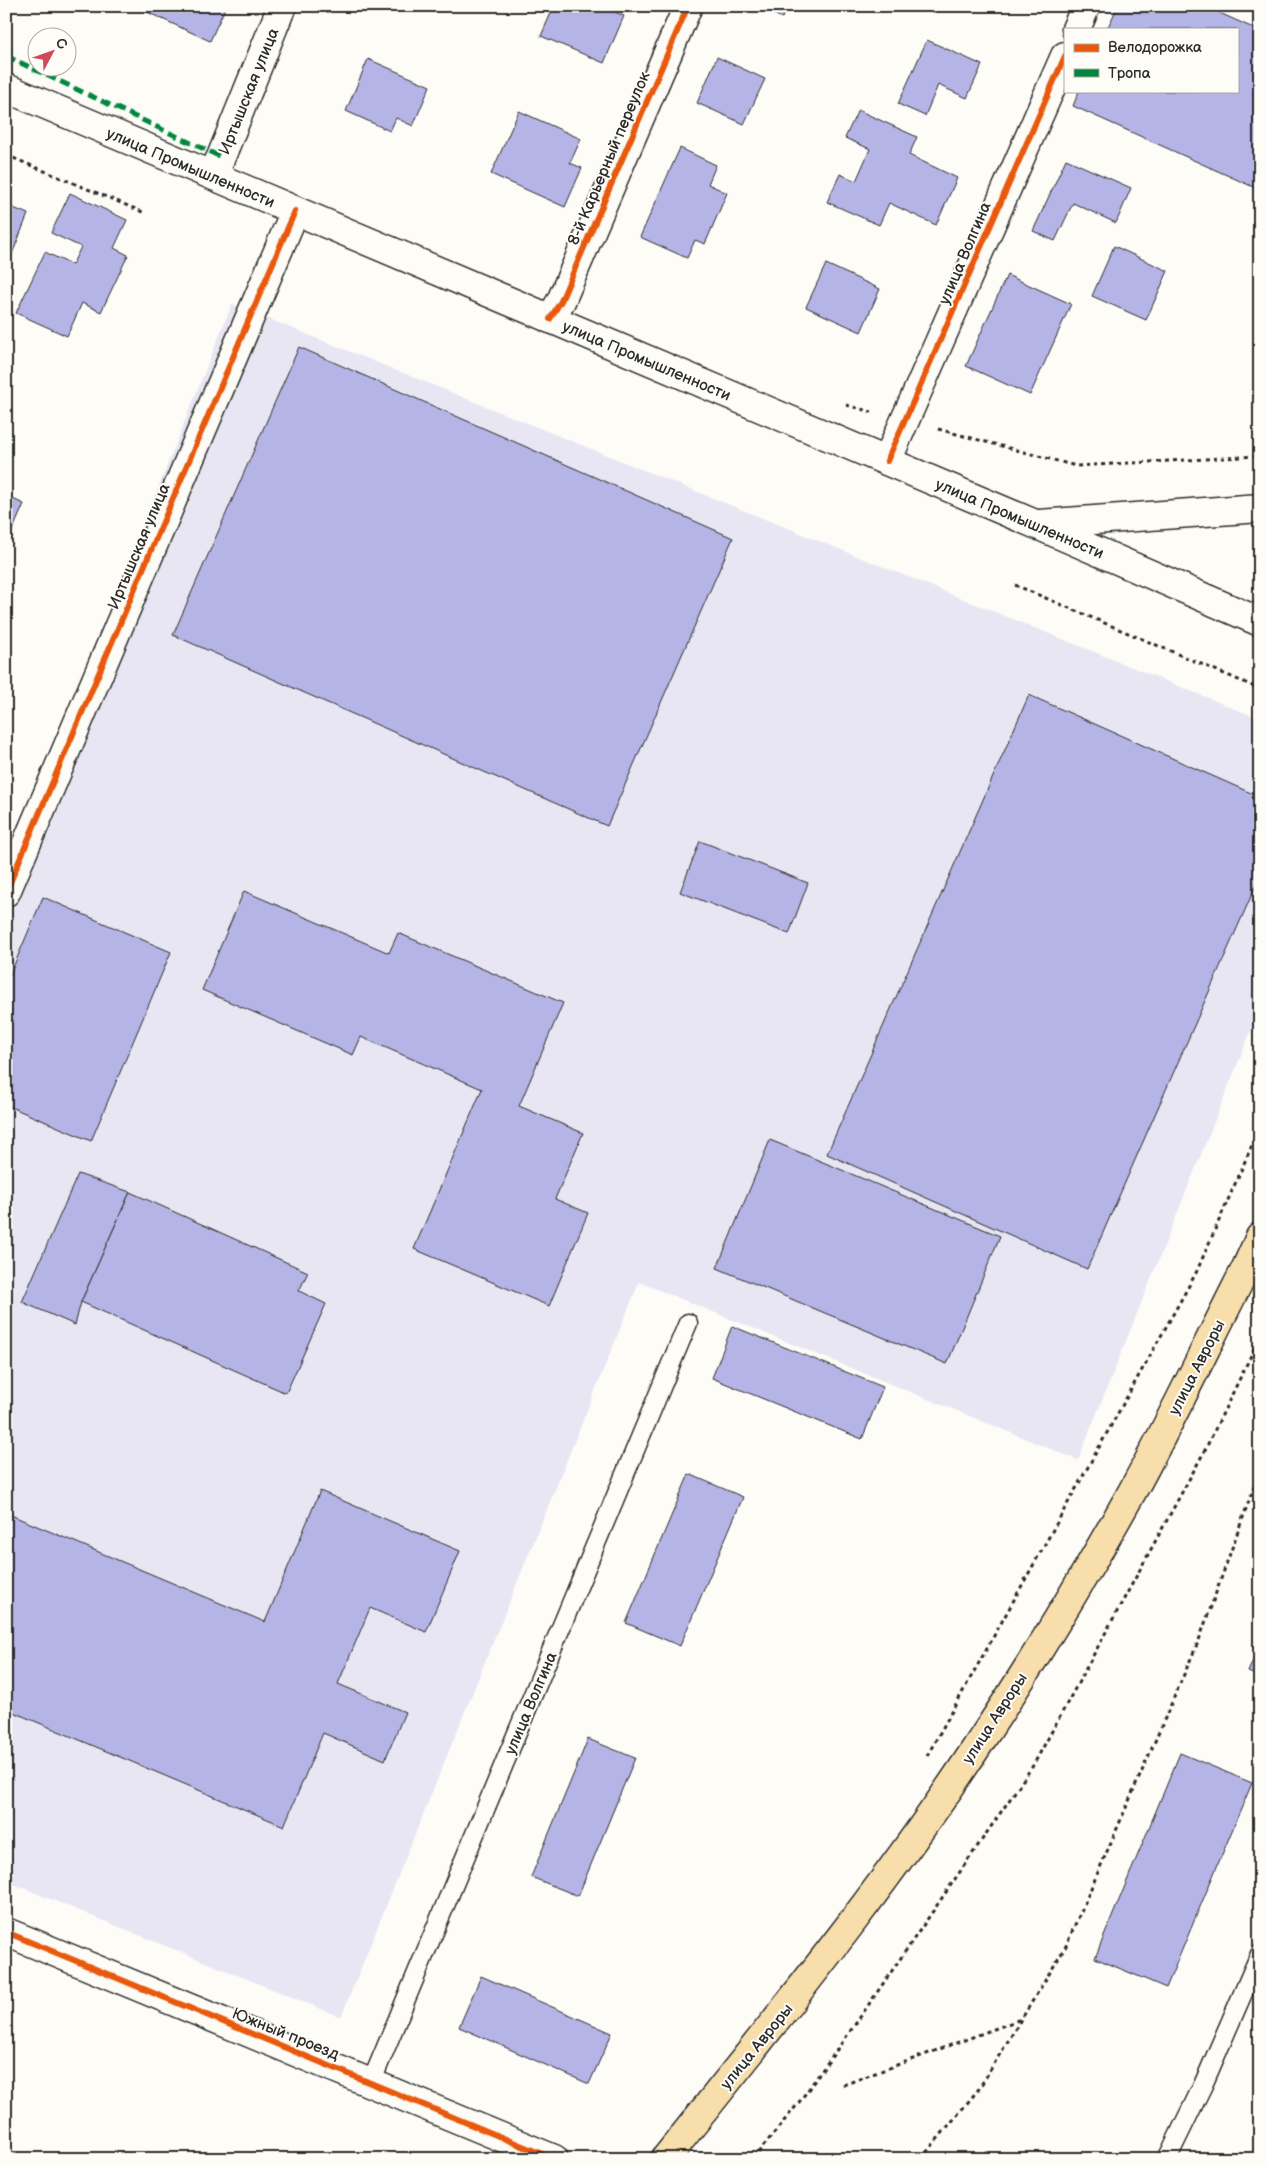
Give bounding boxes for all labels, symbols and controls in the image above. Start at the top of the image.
street label: Иртышская улица [215,25,284,158]
north arrow [28,28,78,78]
legend [1064,28,1238,92]
text: С [52,35,71,53]
text: Велодорожка [1108,38,1202,57]
text: Тропа [1108,64,1151,83]
street label: 8-й Карьерный переулок [564,68,655,248]
street label: улица Промышленности [103,124,277,212]
street label: улица Волгина [935,199,996,308]
street label: улица Промышленности [559,317,733,405]
street label: улица Промышленности [932,475,1106,563]
street label: Иртышская улица [104,480,175,612]
street label: улица Авроры [1165,1317,1230,1419]
street label: улица Волгина [501,1649,562,1758]
street label: улица Авроры [959,1670,1032,1768]
street label: улица Авроры [717,2000,797,2094]
street label: Южный проезд [229,2004,342,2065]

